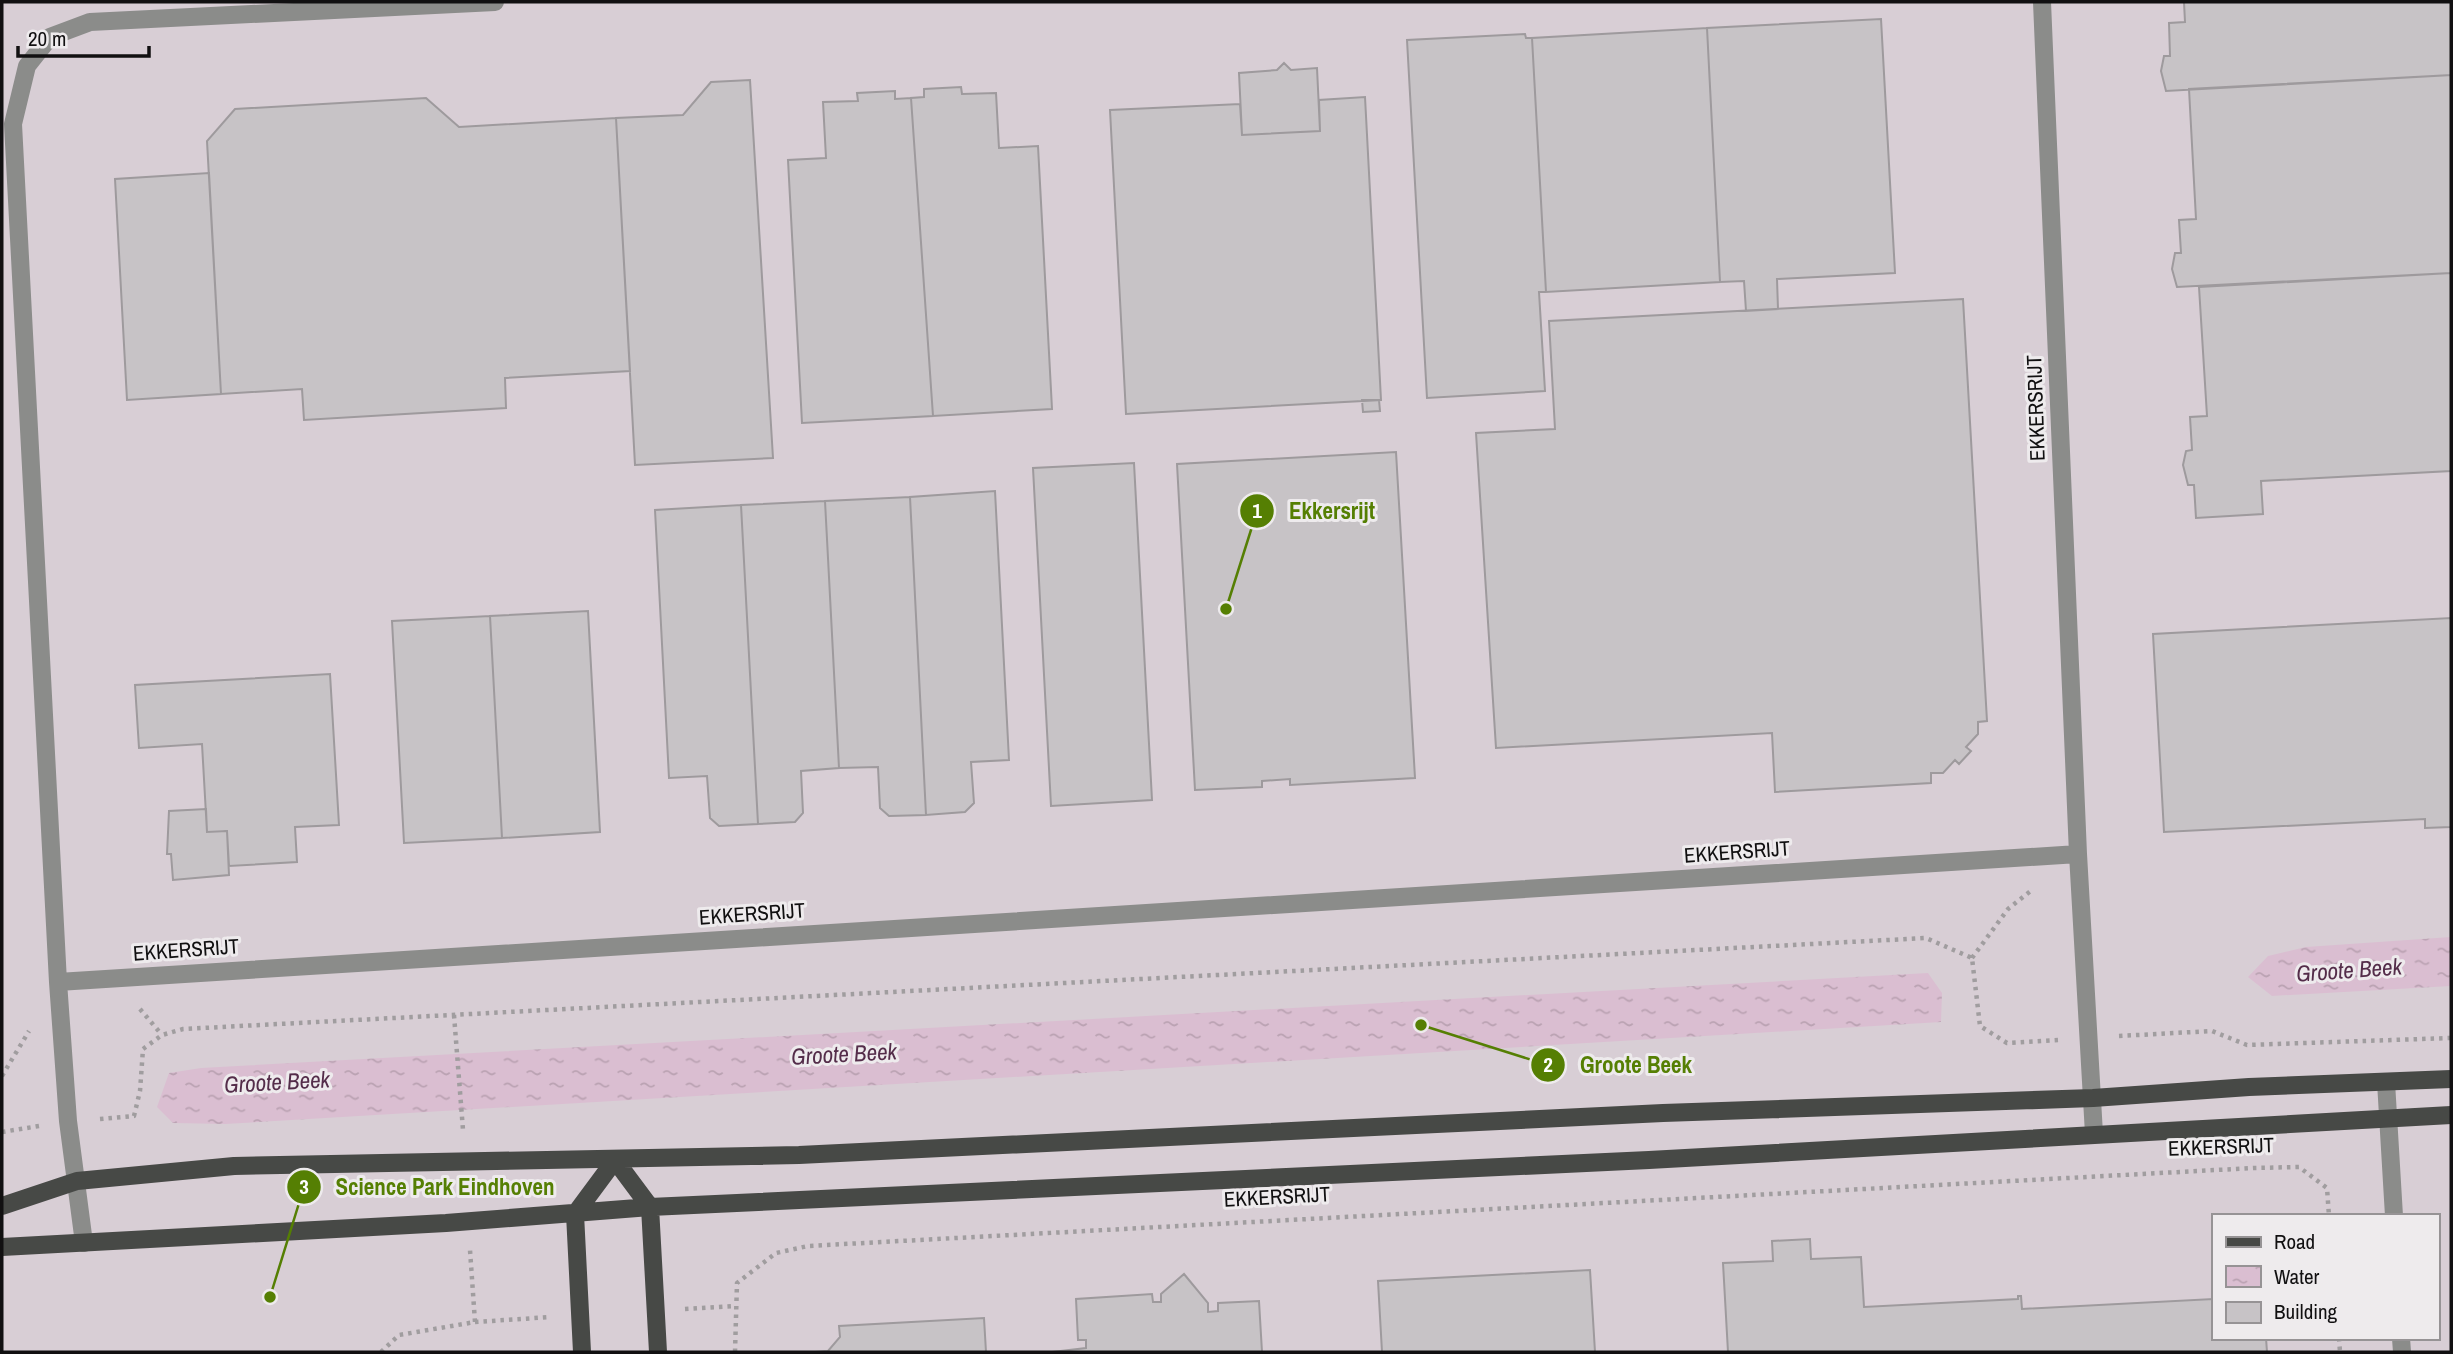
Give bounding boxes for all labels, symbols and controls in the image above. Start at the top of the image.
scale bar [18,14,149,58]
text: 20 m [28,24,66,53]
street label: EKKERSRIJT [2019,354,2052,462]
callout: Ekkersrijt [1240,489,1388,533]
text: Ekkersrijt [1289,495,1375,526]
text: 1 [1252,496,1262,525]
street label: EKKERSRIJT [1683,833,1791,870]
street label: EKKERSRIJT [698,895,806,932]
street label: EKKERSRIJT [132,931,240,968]
water label: Groote Beek [2295,950,2404,989]
water label: Groote Beek [790,1035,899,1072]
callout: Groote Beek [1531,1043,1706,1087]
text: Groote Beek [1580,1049,1693,1080]
text: 2 [1543,1050,1553,1079]
water label: Groote Beek [223,1063,332,1100]
street label: EKKERSRIJT [2167,1130,2275,1163]
callout: Science Park Eindhoven [286,1165,568,1209]
text: Science Park Eindhoven [335,1171,555,1202]
text: 3 [299,1172,309,1201]
street label: EKKERSRIJT [1223,1179,1331,1214]
legend [2212,1214,2439,1340]
text: Road [2274,1227,2315,1256]
text: Water [2274,1262,2320,1291]
text: Building [2274,1297,2338,1326]

